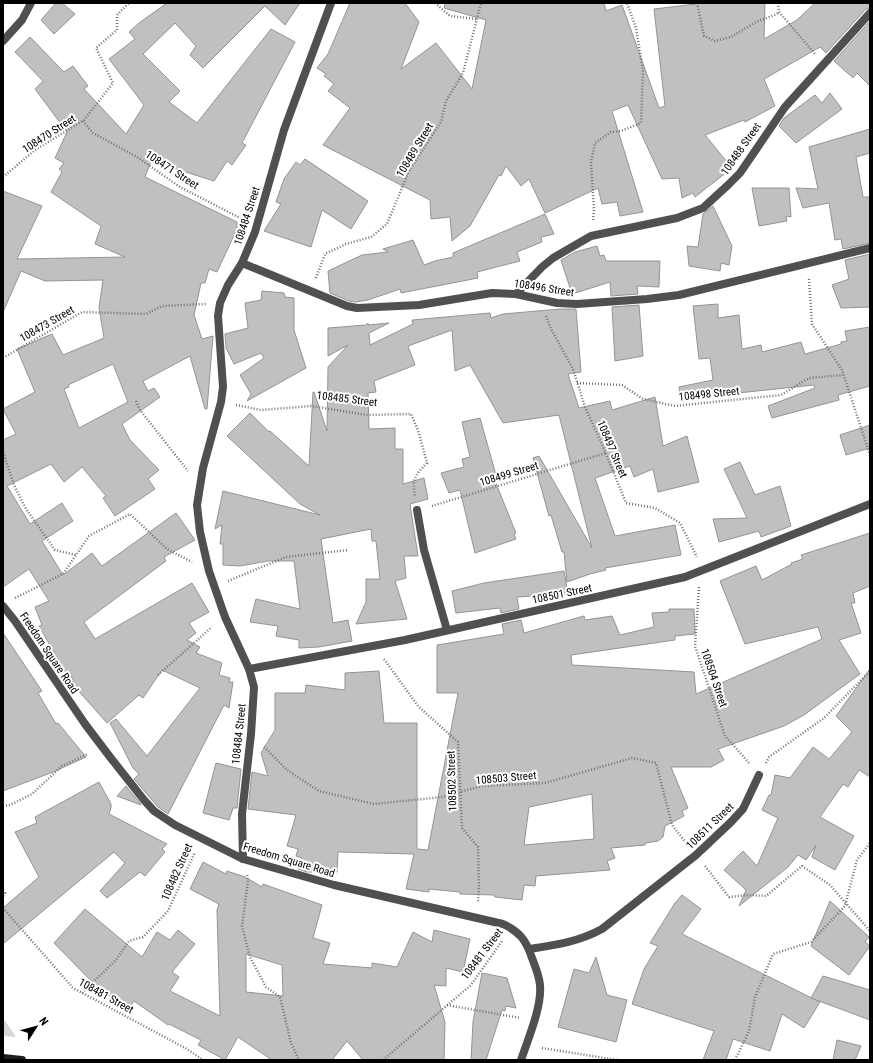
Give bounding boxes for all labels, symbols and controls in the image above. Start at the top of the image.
street label: 108470 Street [20,112,78,156]
street label: 108488 Street [718,120,764,178]
street label: 108489 Street [394,121,436,179]
street label: 108471 Street [143,148,201,192]
street label: 108484 Street [231,185,263,247]
street label: 108496 Street [513,277,575,299]
street label: 108473 Street [17,303,77,345]
street label: 108498 Street [678,384,740,404]
street label: 108485 Street [316,389,378,409]
street label: 108497 Street [594,418,630,480]
street label: 108499 Street [478,459,540,489]
street label: 108501 Street [531,581,593,607]
street label: Freedom Square Road [17,610,81,696]
street label: 108504 Street [698,647,730,709]
street label: 108484 Street [229,703,249,765]
street label: 108502 Street [444,750,460,812]
street label: 108503 Street [475,769,537,787]
street label: 108511 Street [684,800,736,852]
street label: Freedom Square Road [242,840,336,880]
street label: 108482 Street [159,842,195,902]
street label: 108481 Street [458,926,506,982]
street label: 108481 Street [76,976,136,1016]
north arrow [16,1007,56,1047]
text: N [36,1015,51,1028]

